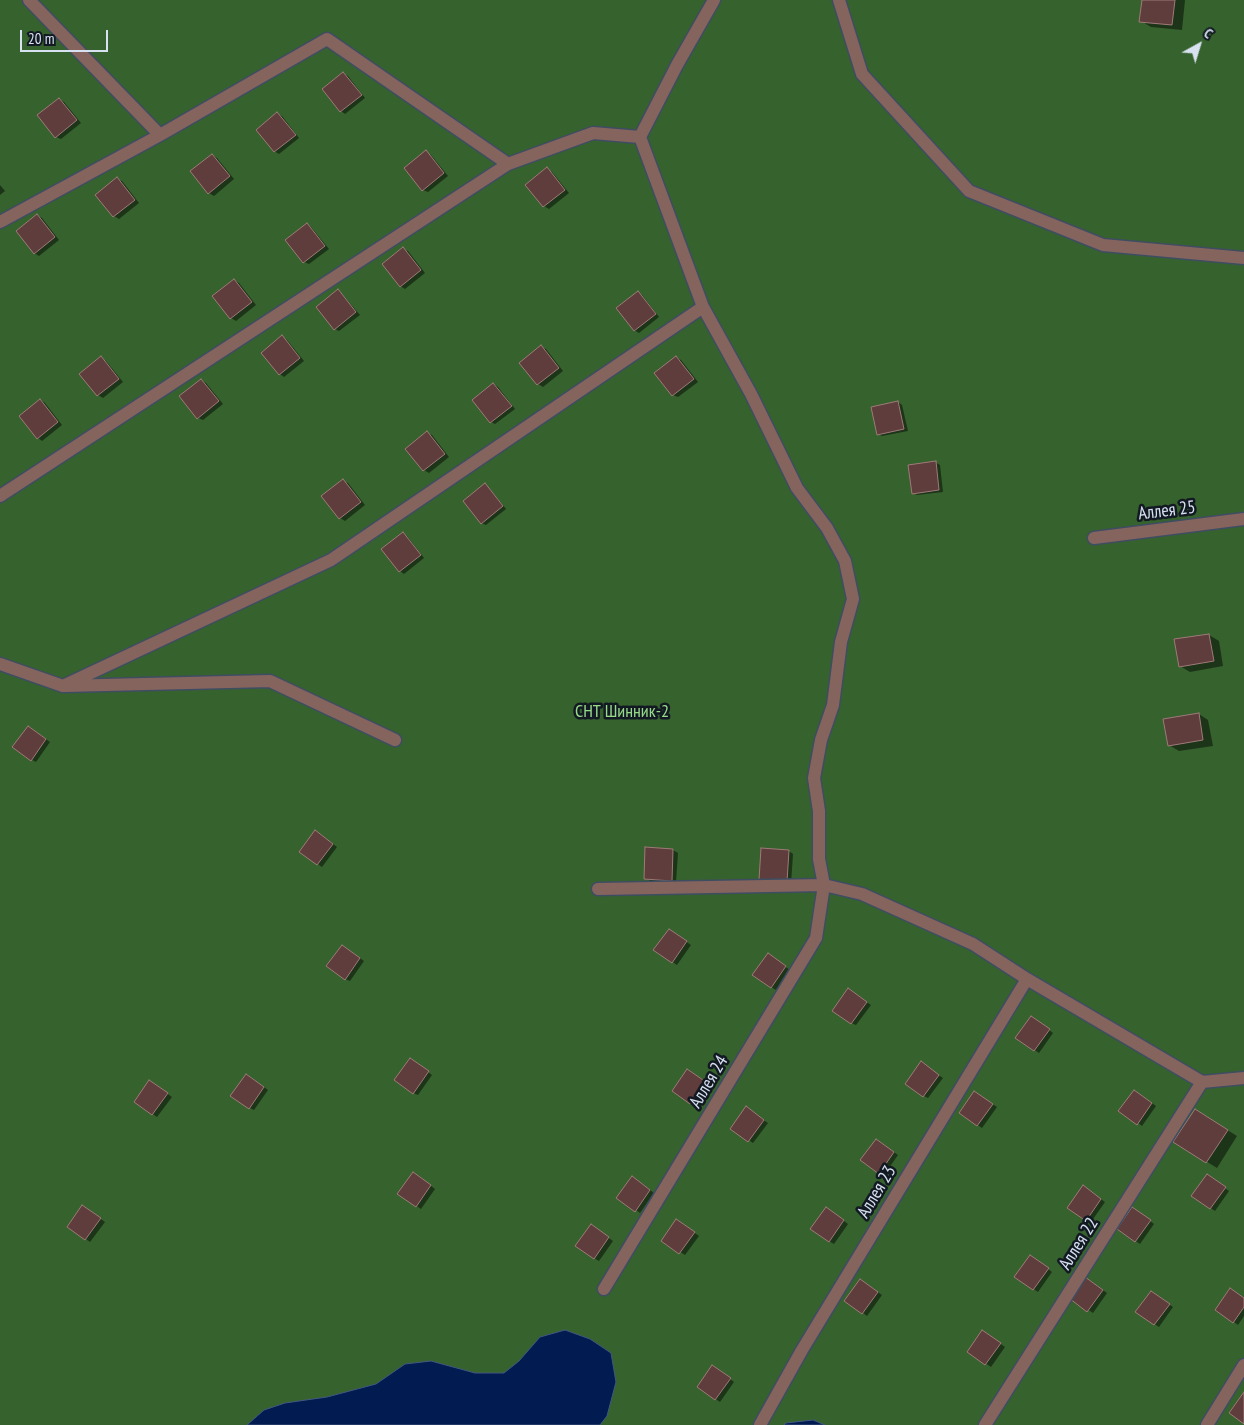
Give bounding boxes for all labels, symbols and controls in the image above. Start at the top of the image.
scale bar [22,20,110,52]
north arrow [1174,20,1224,70]
text: С [1200,24,1217,42]
text: 20 m [28,29,54,48]
street label: Аллея 25 [1137,497,1197,525]
park label: СНТ Шинник-2 [575,701,669,723]
street label: Аллея 24 [685,1052,733,1112]
street label: Аллея 23 [853,1162,901,1222]
street label: Аллея 22 [1055,1214,1103,1274]

